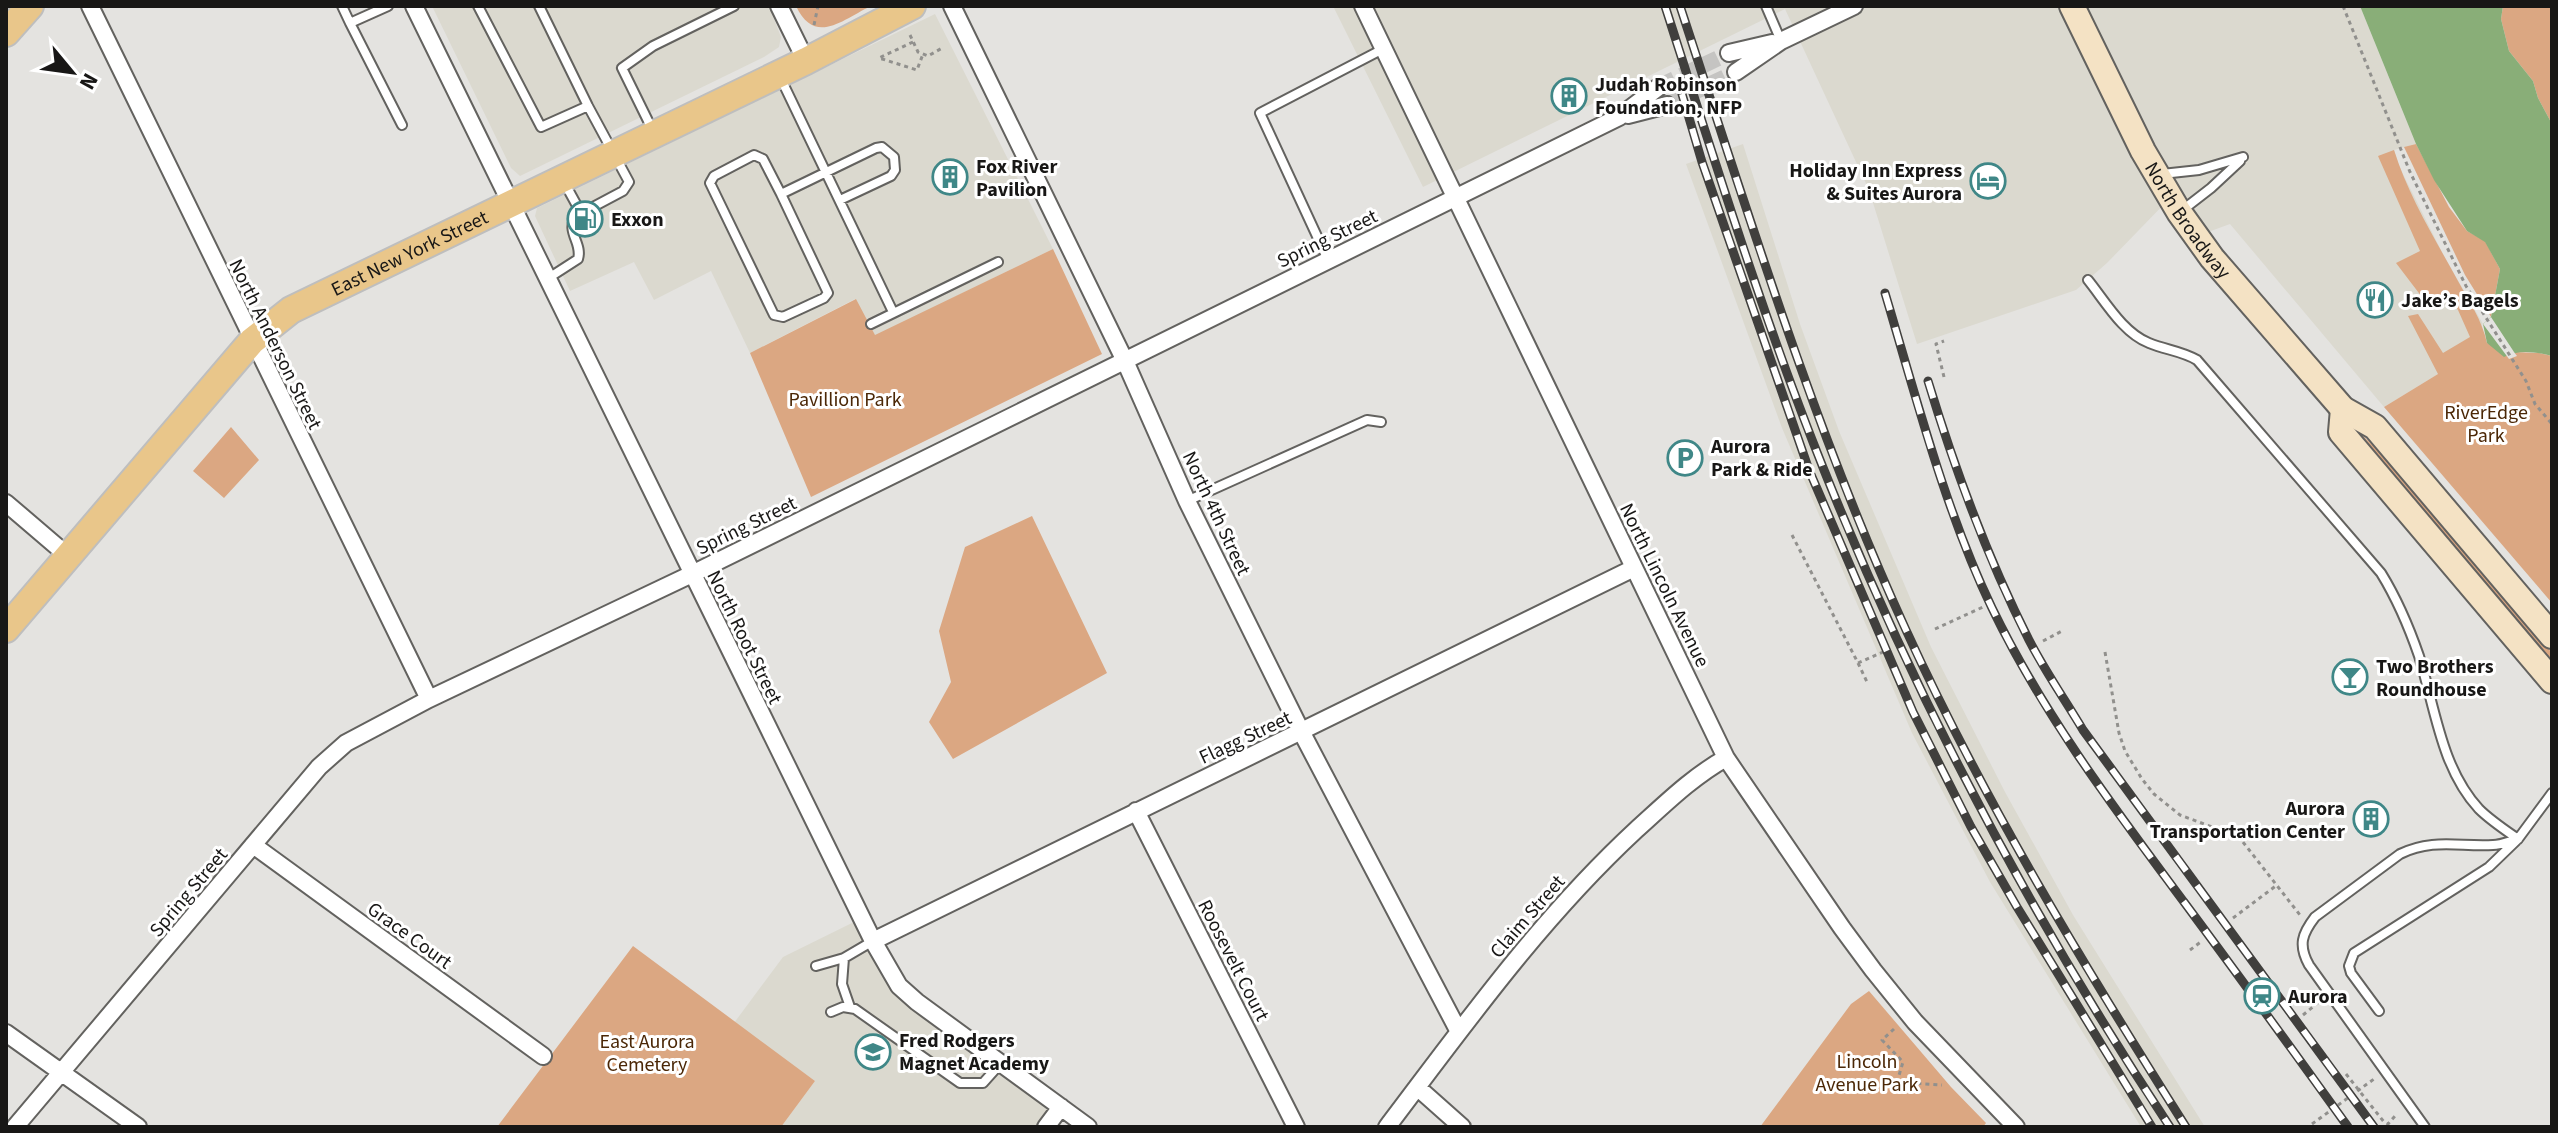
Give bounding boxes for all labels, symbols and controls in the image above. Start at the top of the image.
north arrow [32,32,112,112]
text: N [71,67,106,95]
place label: Judah Robinson Foundation, NFP [1595,71,1742,122]
building icon: Judah Robinson Foundation, NFP [1550,77,1588,115]
place label: Fox River Pavilion [976,153,1057,204]
place label: Holiday Inn Express & Suites Aurora [1789,157,1962,208]
street label: North Broadway [2137,157,2237,286]
building icon: Fox River Pavilion [931,158,969,196]
hotel icon: Holiday Inn Express & Suites Aurora [1969,162,2007,200]
fuel station icon: Exxon [566,200,604,238]
street label: Spring Street [1272,202,1383,275]
street label: East New York Street [327,204,493,304]
place label: Exxon [611,206,664,234]
street label: North Anderson Street [222,255,329,435]
restaurant icon: Jake’s Bagels [2356,281,2394,319]
place label: Jake’s Bagels [2401,287,2519,315]
park label: Pavillion Park [788,386,902,414]
park label: RiverEdge Park [2444,399,2528,450]
place label: Aurora Park & Ride [1710,433,1813,484]
parking icon: Aurora Park & Ride [1666,439,1704,477]
street label: North 4th Street [1175,447,1257,580]
street label: Spring Street [691,489,802,562]
street label: North Lincoln Avenue [1612,499,1716,672]
street label: North Root Street [700,566,789,709]
place label: Two Brothers Roundhouse [2376,653,2494,704]
bar icon: Two Brothers Roundhouse [2331,658,2369,696]
street label: Flagg Street [1194,704,1297,772]
place label: Aurora Transportation Center [2150,795,2345,846]
building icon: Aurora Transportation Center [2352,800,2390,838]
street label: Spring Street [143,842,235,943]
street label: Claim Street [1484,869,1572,964]
street label: Roosevelt Court [1190,895,1276,1026]
street label: Grace Court [361,896,458,976]
station icon: Aurora [2243,977,2281,1015]
place label: Aurora [2287,983,2348,1011]
place label: Fred Rodgers Magnet Academy [899,1027,1050,1078]
park label: East Aurora Cemetery [599,1028,695,1079]
school or university icon: Fred Rodgers Magnet Academy [854,1033,892,1071]
park label: Lincoln Avenue Park [1815,1048,1919,1099]

